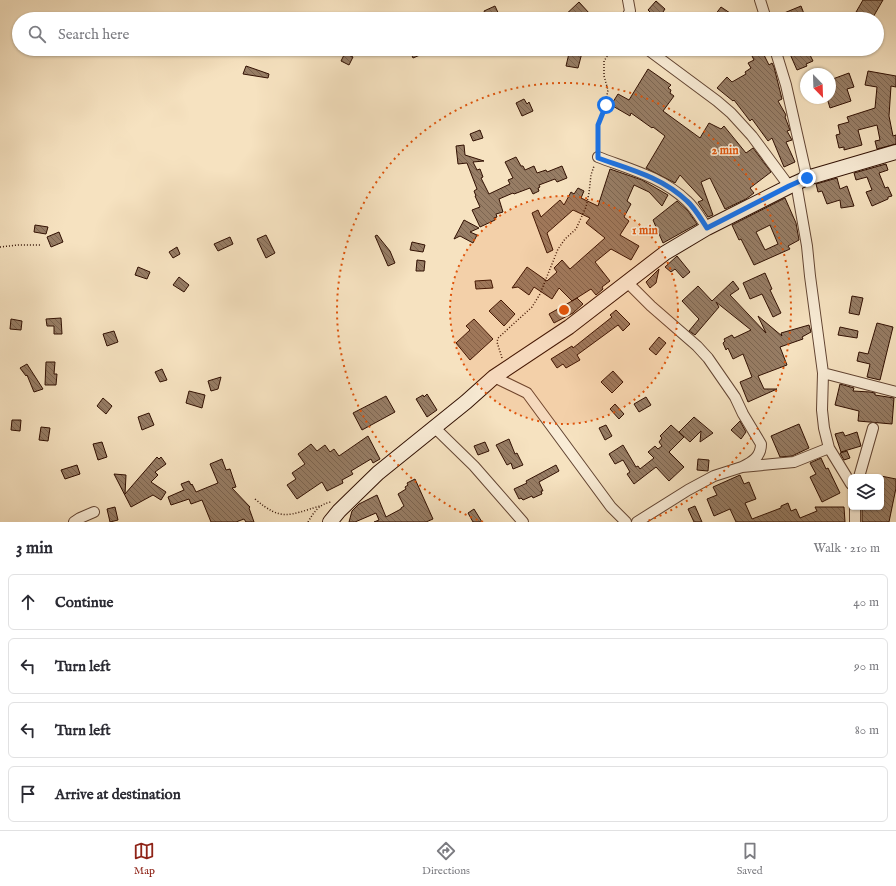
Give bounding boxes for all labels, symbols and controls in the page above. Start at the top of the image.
search box [12,12,884,56]
icon: search [26,23,48,45]
text: Search here [58,25,129,44]
north arrow [800,68,836,104]
route start [597,96,615,114]
text: 2 min [711,143,739,158]
route end [798,169,816,187]
text: 1 min [632,223,659,238]
centre of rings [557,303,571,317]
map controls [848,474,884,510]
button: layers [848,474,884,510]
text: 3 min [16,538,53,559]
text: Walk · 210 m [814,540,880,557]
icon: ahead [17,591,39,613]
text: Continue [55,593,113,612]
text: 40 m [853,594,879,611]
icon: left [17,655,39,677]
text: Turn left [55,657,111,676]
text: 90 m [854,658,879,675]
icon: left [17,719,39,741]
text: Turn left [55,721,111,740]
text: 80 m [855,722,879,739]
icon: arrive [17,783,39,805]
text: Arrive at destination [55,785,181,804]
tab: Map [133,840,155,878]
tab: Directions [422,840,470,878]
tab: Saved [737,840,763,878]

